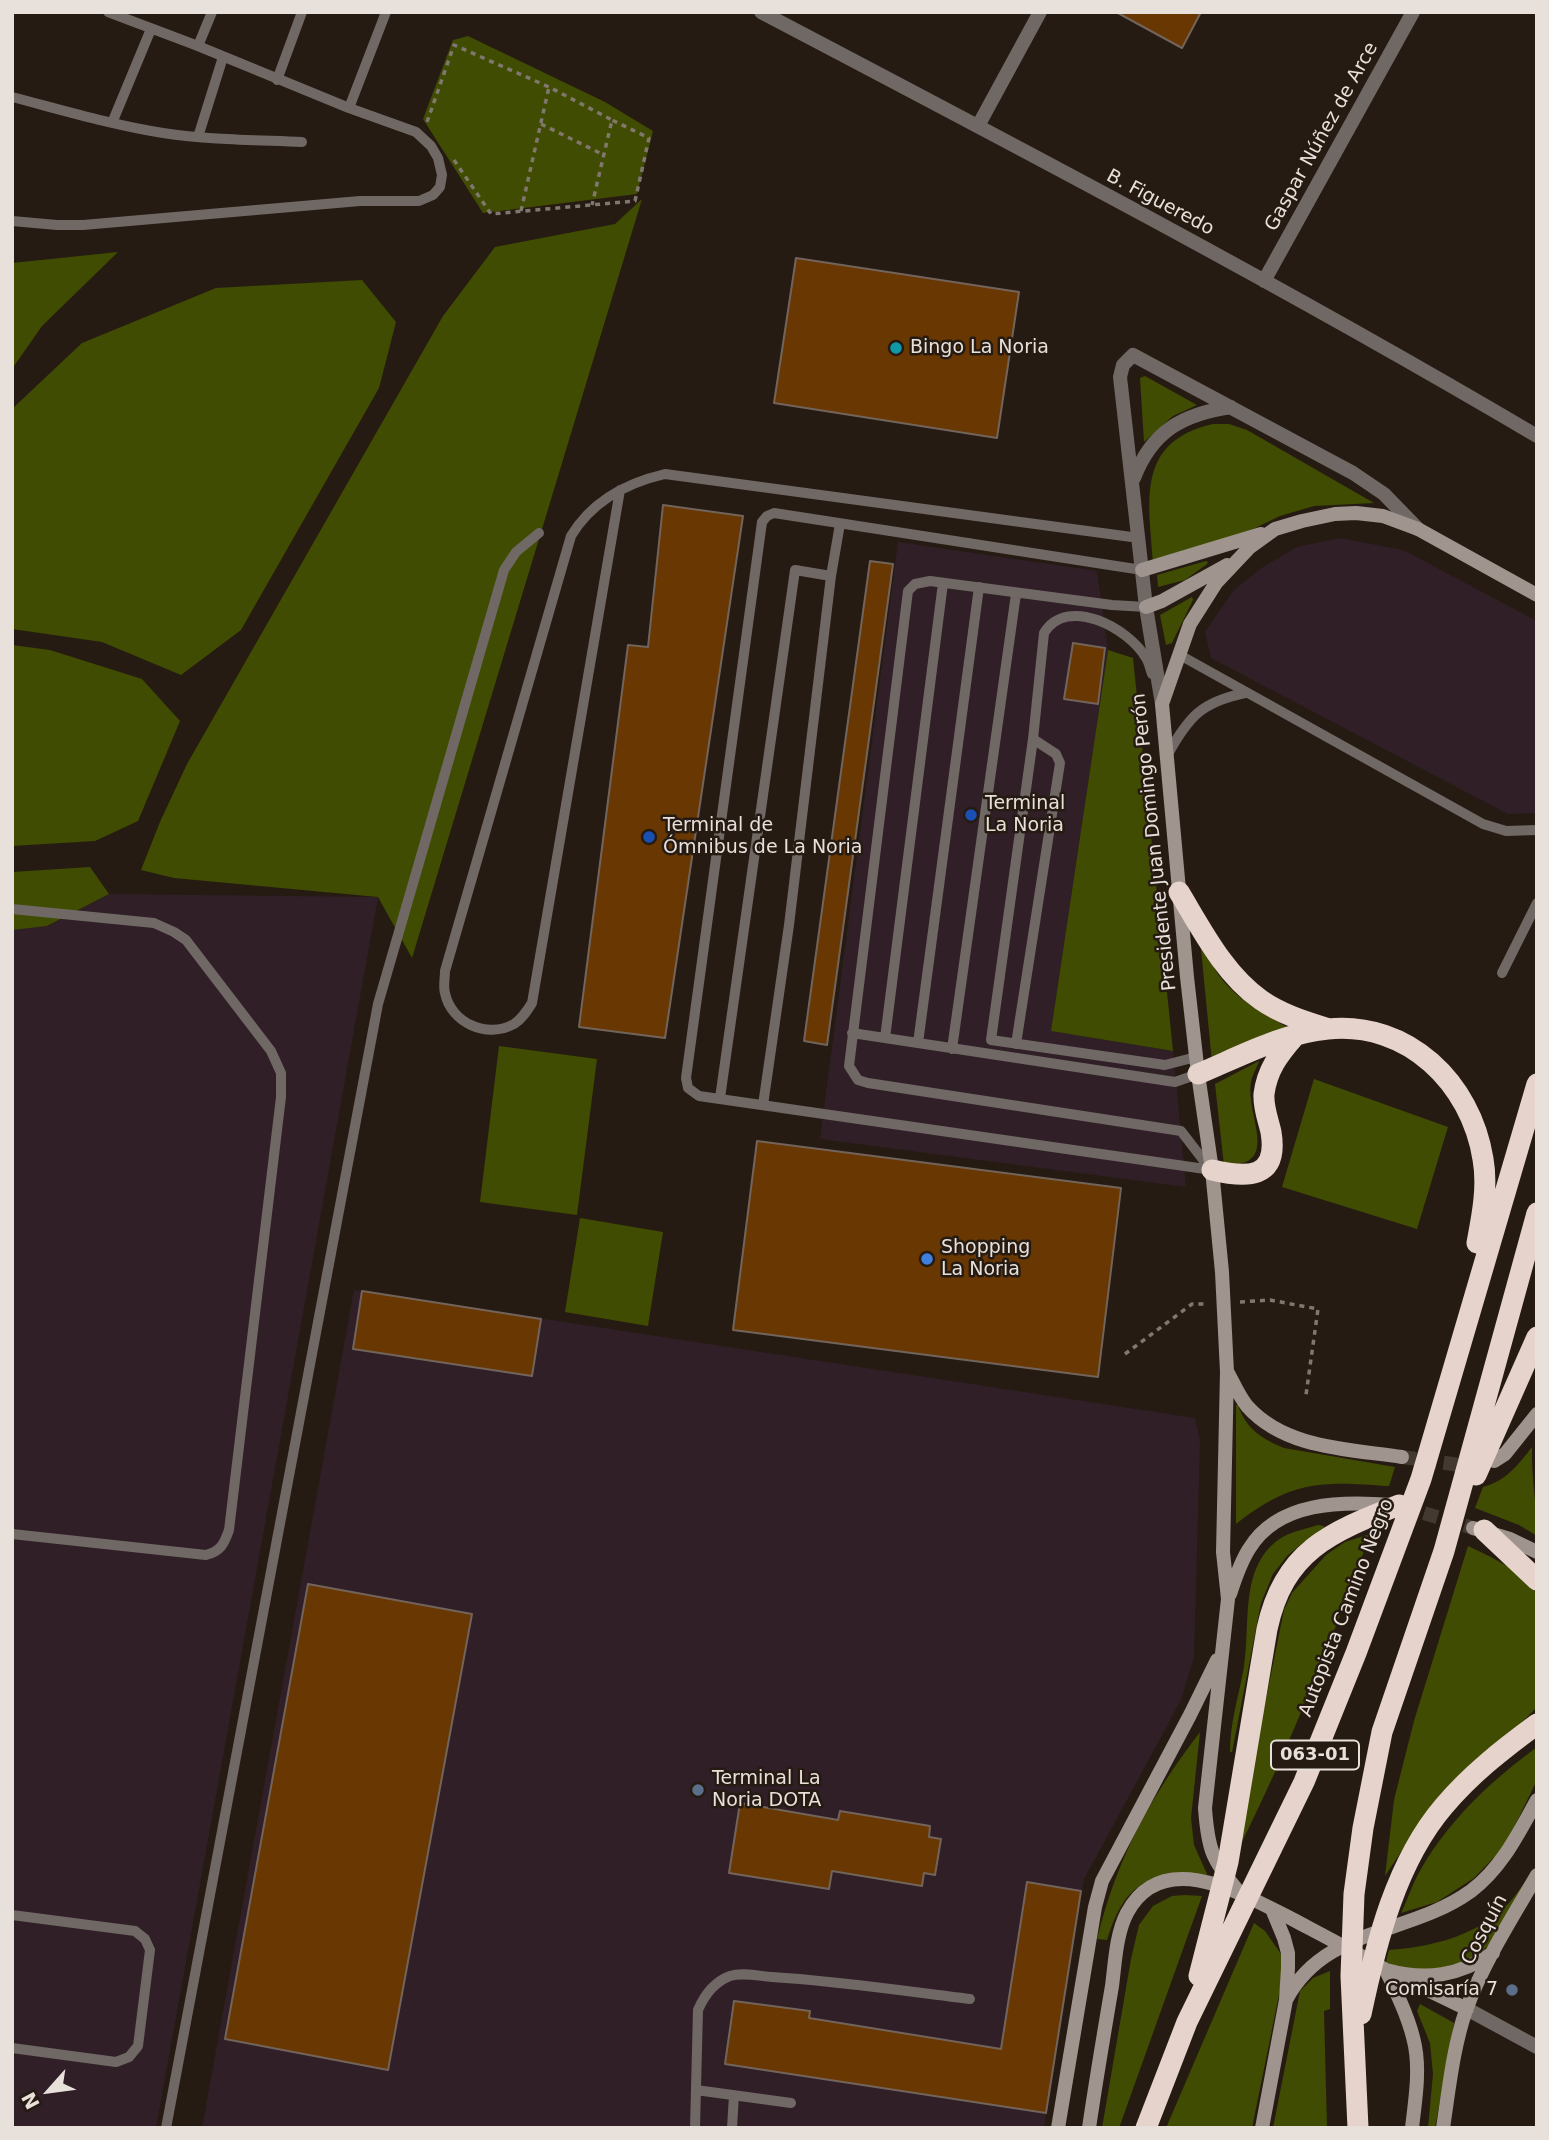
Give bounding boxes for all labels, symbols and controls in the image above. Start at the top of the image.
street label: Gaspar Núñez de Arce [1261,39,1383,235]
street label: B. Figueredo [1102,165,1218,241]
place label: Bingo La Noria [910,337,1049,359]
marker: Bingo La Noria [888,340,904,356]
street label: Presidente Juan Domingo Perón [1128,692,1182,992]
place label: Terminal La Noria [985,793,1065,837]
marker: Terminal La Noria [963,807,979,823]
place label: Terminal de Ómnibus de La Noria [663,815,862,859]
marker: Terminal de Ómnibus de La Noria [641,829,657,845]
place label: Shopping La Noria [941,1237,1030,1281]
marker: Shopping La Noria [919,1251,935,1267]
street label: Autopista Camino Negro [1295,1496,1399,1720]
road number: 063-01 [1271,1740,1359,1770]
place label: Terminal La Noria DOTA [712,1768,821,1812]
marker: Terminal La Noria DOTA [690,1782,706,1798]
street label: Cosquín [1457,1891,1513,1969]
place label: Comisaría 7 [1385,1979,1498,2001]
marker: Comisaría 7 [1504,1982,1520,1998]
north arrow [14,2056,84,2126]
text: N [17,2089,44,2113]

